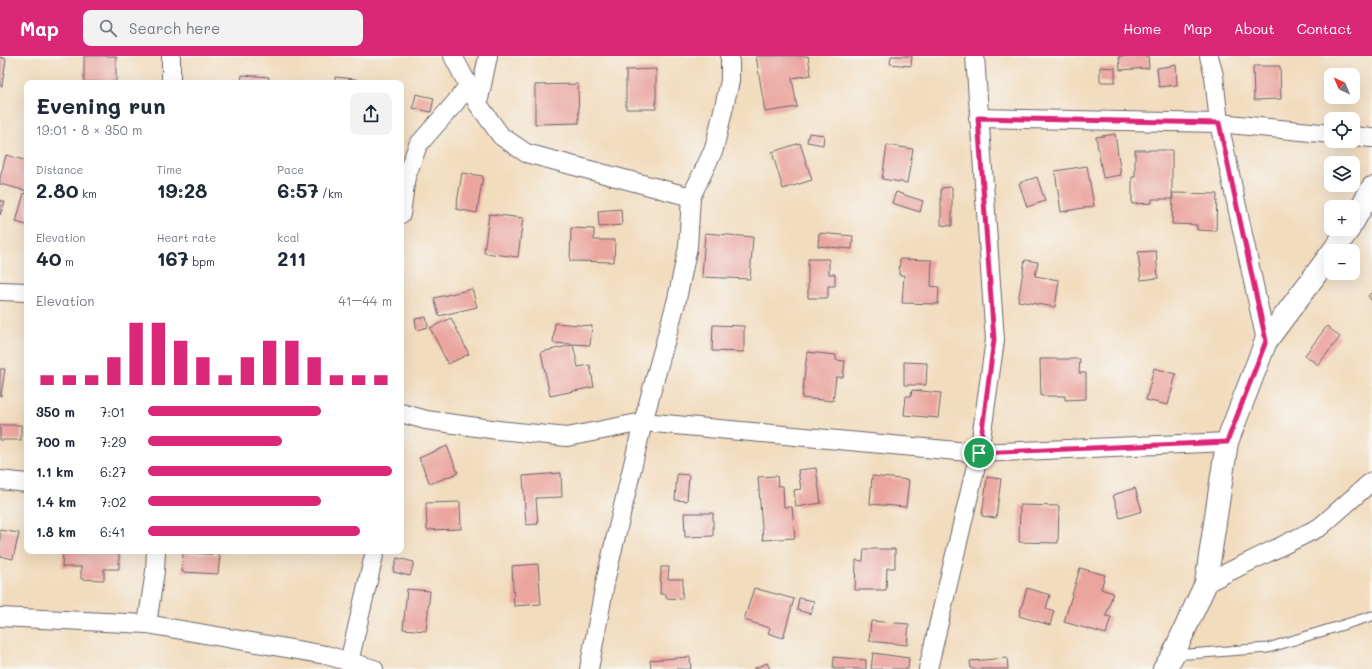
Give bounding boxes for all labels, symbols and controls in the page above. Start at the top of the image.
search box [83,10,363,46]
text: Map [20,16,59,41]
icon: search [97,17,119,39]
text: Search here [129,18,220,38]
text: Home [1123,19,1161,38]
text: Map [1183,19,1212,38]
text: About [1234,19,1275,38]
text: Contact [1297,19,1352,38]
north arrow [1324,68,1360,104]
map controls [1324,68,1360,280]
text: Evening run [36,91,166,120]
button: share [350,93,392,135]
button: locate [1324,112,1360,148]
text: 19:01 · 8 × 350 m [36,121,142,138]
button: layers [1324,156,1360,192]
text: Distance [36,162,83,177]
text: Time [157,162,182,177]
text: Pace [277,162,304,177]
text: 2.80 [36,177,79,203]
text: 19:28 [157,177,207,203]
text: 6:57 [277,177,319,203]
text: km [79,186,97,201]
text: /km [319,186,343,201]
button: + [1324,200,1360,236]
text: Elevation [36,230,85,245]
text: Heart rate [157,230,216,245]
text: kcal [277,230,299,245]
button: − [1324,244,1360,280]
text: 40 [36,245,62,271]
text: 167 [157,245,189,271]
text: 211 [277,245,306,271]
text: m [62,254,74,269]
text: bpm [189,254,215,269]
text: Elevation [36,292,94,309]
text: 41–44 m [338,292,392,309]
text: 350 m [36,403,75,420]
text: 7:01 [100,403,125,420]
text: 700 m [36,433,75,450]
text: 7:29 [100,433,126,450]
pin [962,436,996,470]
icon: arrive [968,442,990,464]
text: 1.1 km [36,463,74,480]
text: 6:27 [100,463,126,480]
text: 1.4 km [36,493,76,510]
text: 7:02 [100,493,127,510]
text: 1.8 km [36,523,76,540]
text: 6:41 [100,523,125,540]

